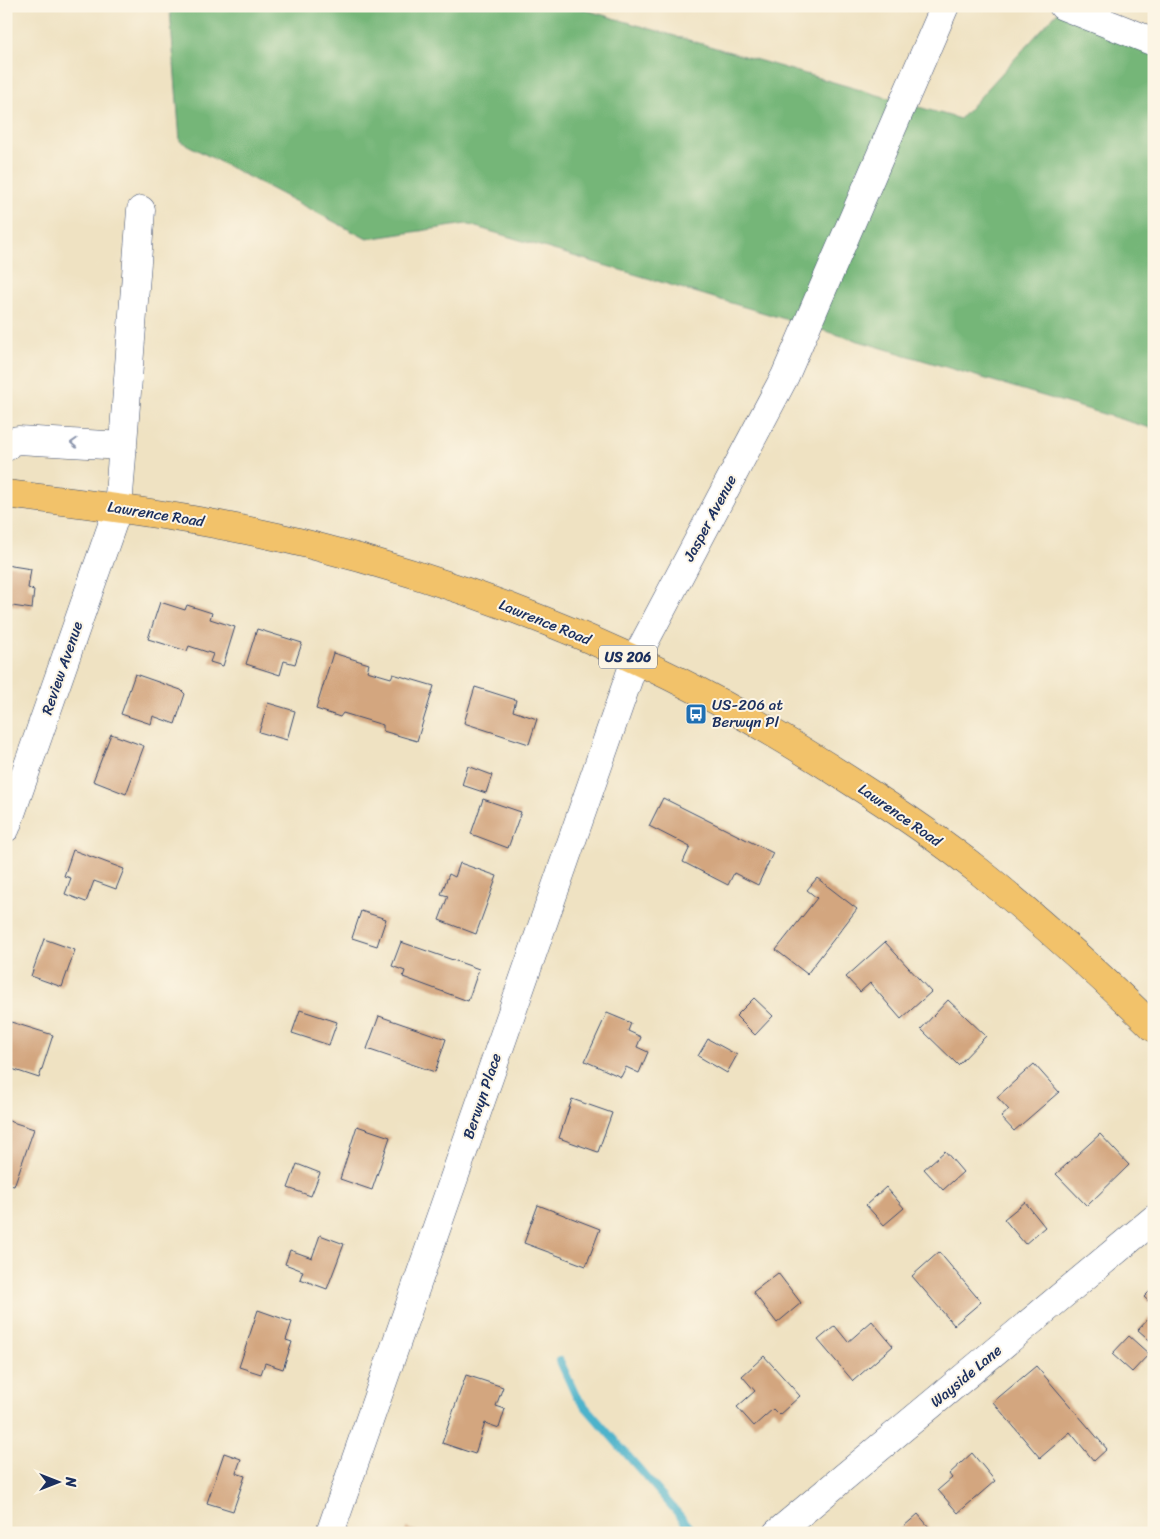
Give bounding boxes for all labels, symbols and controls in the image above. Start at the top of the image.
one-way arrow [70,437,78,448]
street label: Jasper Avenue [676,470,744,567]
street label: Lawrence Road [106,494,207,535]
street label: Lawrence Road [495,592,596,653]
street label: Review Avenue [34,618,90,718]
road number: US 206 [599,646,657,669]
place label: US-206 at Berwyn Pl [712,692,783,735]
bus stop icon: US-206 at Berwyn Pl [684,702,708,726]
street label: Lawrence Road [853,776,948,854]
street label: Berwyn Place [455,1049,509,1143]
street label: Wayside Lane [924,1338,1008,1414]
north arrow [32,1456,82,1506]
text: N [58,1476,83,1487]

